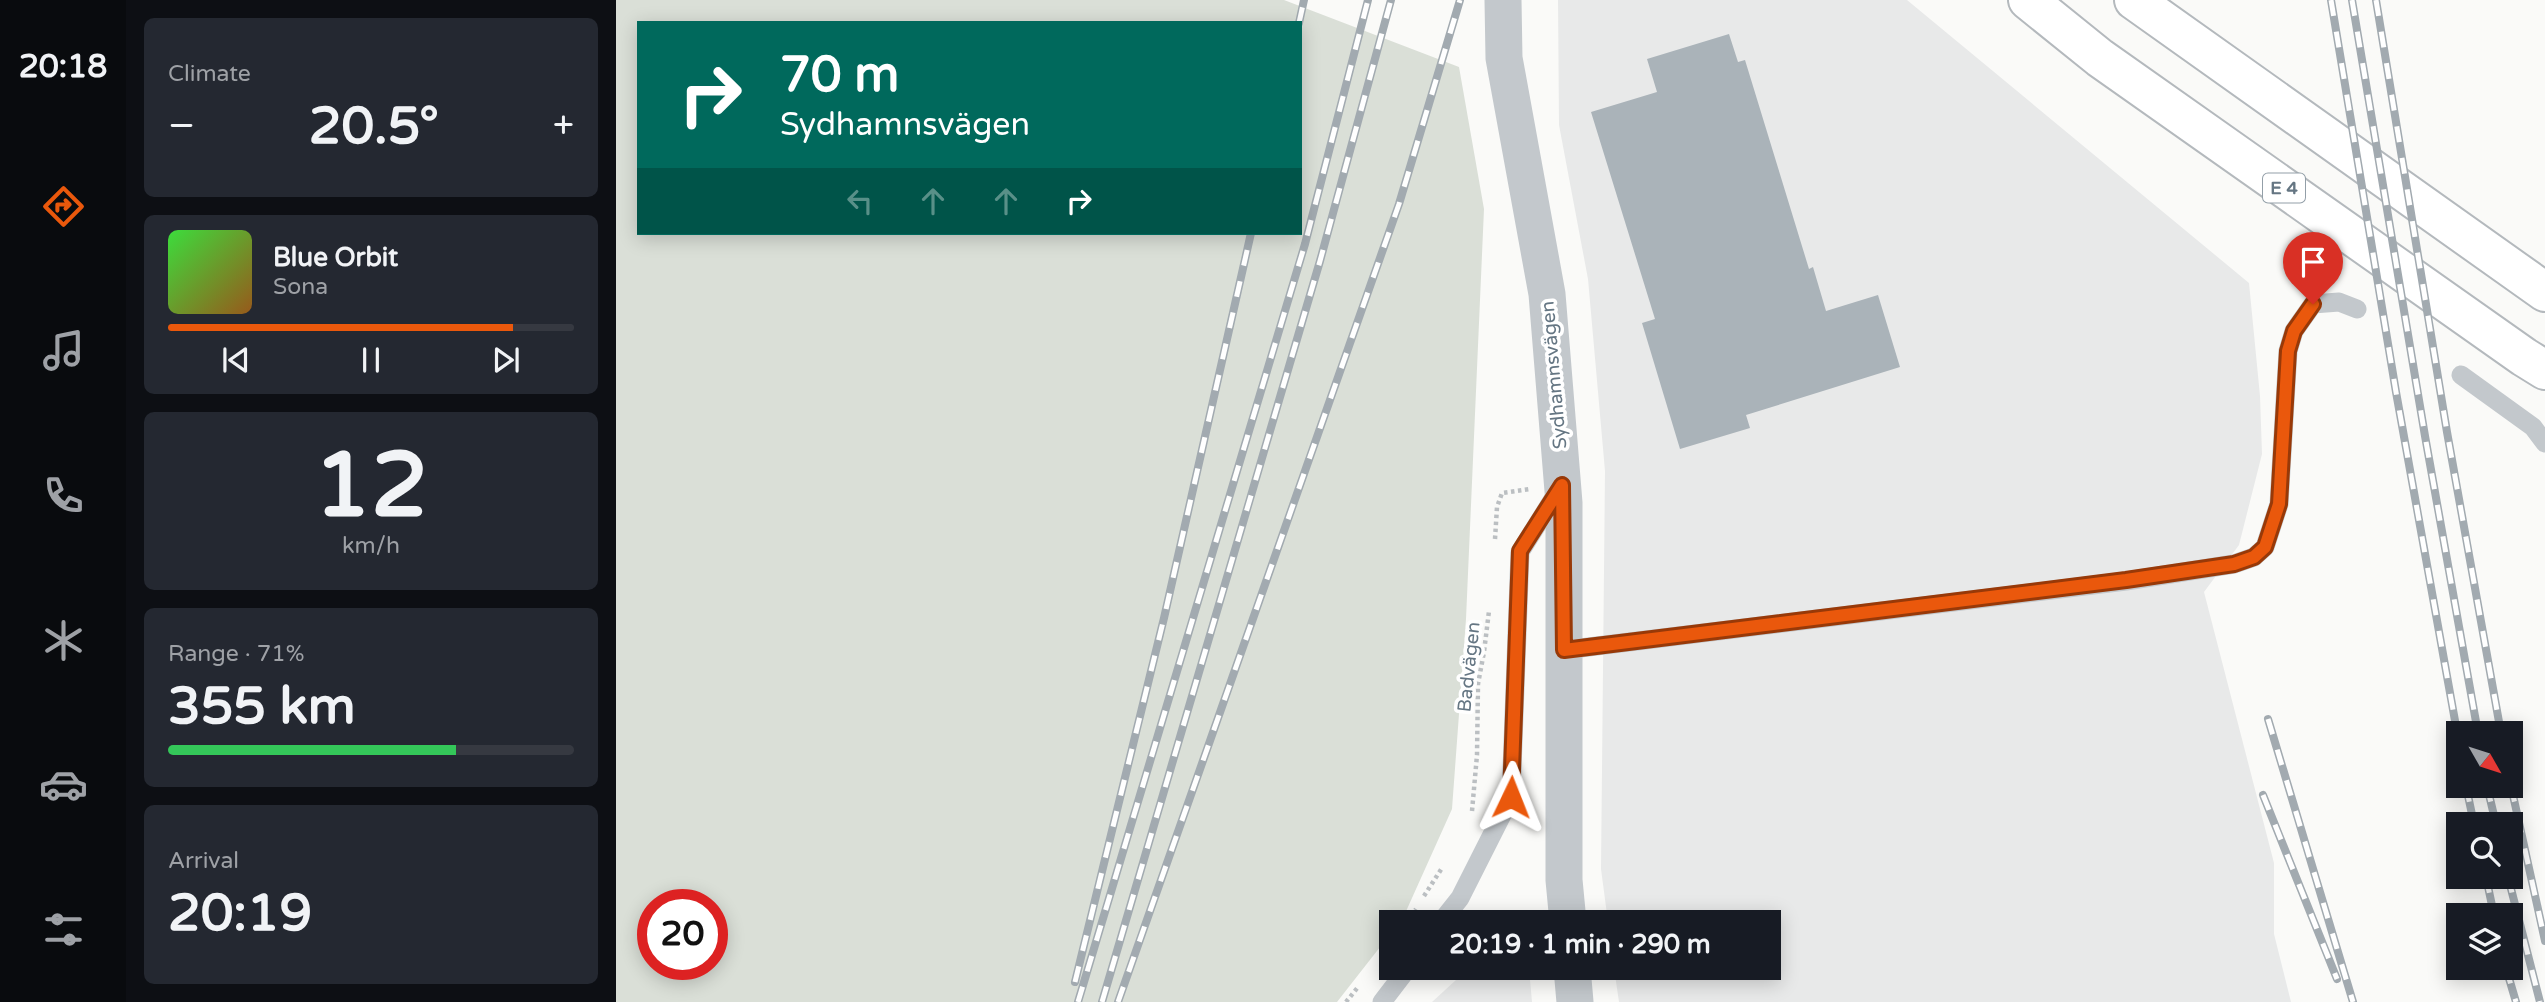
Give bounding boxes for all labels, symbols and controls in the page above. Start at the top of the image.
text: 70 m [780,46,899,105]
text: 20:18 [19,48,107,86]
icon: right [665,49,756,140]
text: Climate [168,60,251,88]
text: 20.5° [309,95,439,158]
text: − [168,103,195,149]
text: + [553,103,574,149]
text: Sydhamnsvägen [780,106,1030,144]
road number: E 4 [2263,174,2305,202]
icon: directions [39,182,88,231]
icon: left [841,182,879,220]
icon: ahead [914,182,952,220]
icon: ahead [987,182,1025,220]
icon: right [1060,182,1098,220]
pin [2283,232,2343,304]
text: Blue Orbit [273,242,398,273]
icon: arrive [2294,243,2332,281]
text: Sona [273,273,328,301]
street label: Sydhamnsvägen [1537,300,1571,450]
icon: music [39,326,88,375]
icon: previous [217,341,255,379]
icon: pause [352,341,390,379]
icon: next [487,341,525,379]
text: 12 [314,431,428,541]
icon: phone [39,471,88,520]
text: km/h [342,532,400,560]
icon: climate [39,616,88,665]
street label: Badvägen [1453,621,1485,713]
text: Range · 71% [168,640,304,668]
text: 355 km [168,675,356,738]
north arrow [2446,721,2524,798]
map controls [2446,721,2523,980]
icon: car [39,760,88,809]
position arrow [1474,760,1548,834]
button: search [2446,812,2523,889]
text: Arrival [168,847,239,875]
text: 20:19 [168,882,312,945]
speed limit sign: 20 [637,889,728,980]
button: layers [2446,903,2523,980]
icon: filters [39,905,88,954]
text: 20:19 · 1 min · 290 m [1449,929,1711,960]

